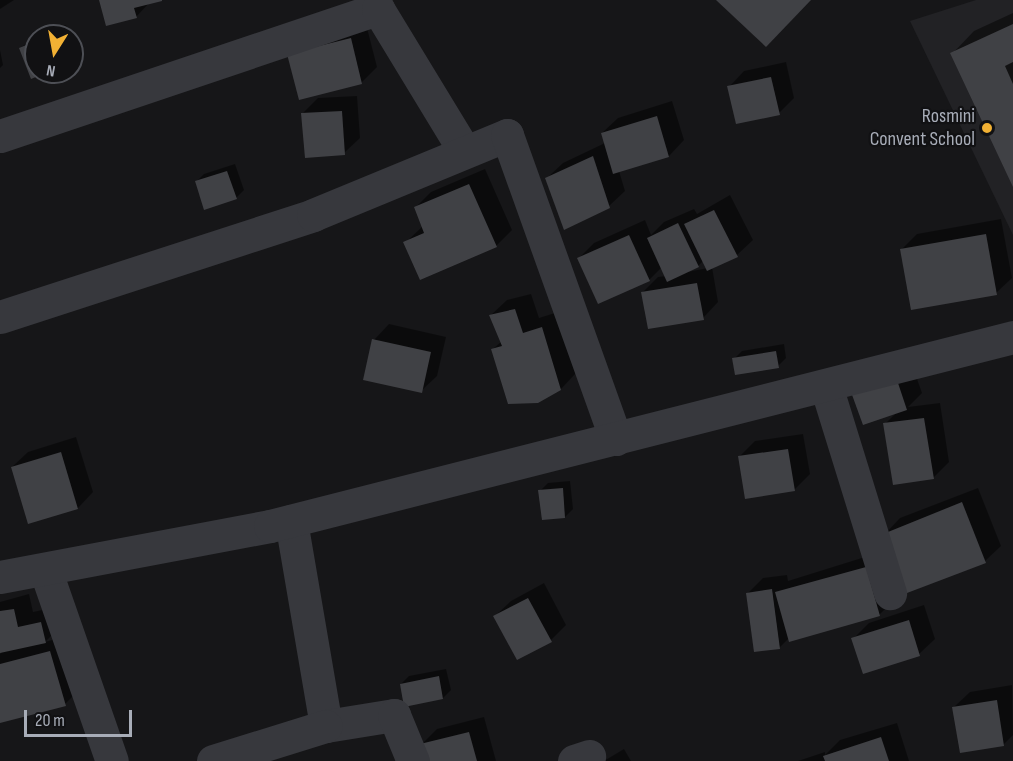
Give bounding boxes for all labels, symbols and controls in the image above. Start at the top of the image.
north arrow [24,24,84,84]
text: N [45,60,57,80]
place label: Rosmini Convent School [870,104,975,151]
marker: Rosmini Convent School [980,121,994,135]
scale bar [27,698,135,736]
text: 20 m [35,710,65,731]

